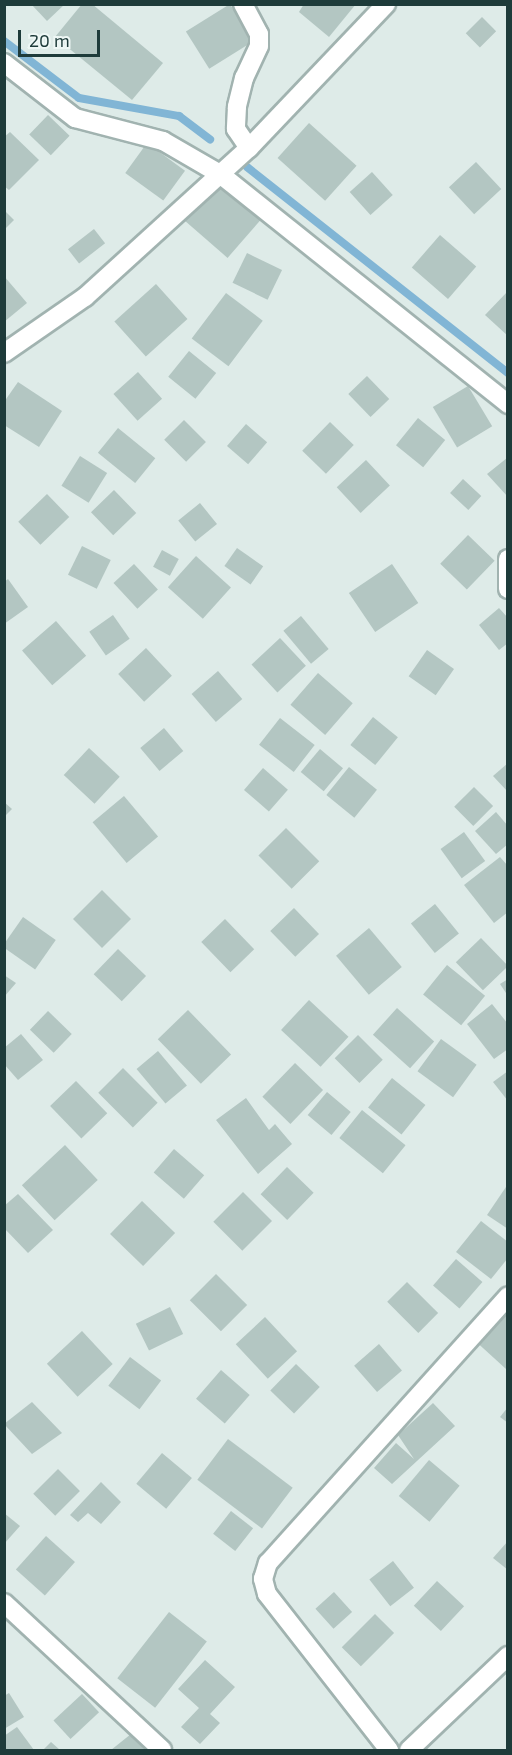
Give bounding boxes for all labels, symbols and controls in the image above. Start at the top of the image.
scale bar [21,18,104,56]
text: 20 m [29,29,70,51]

